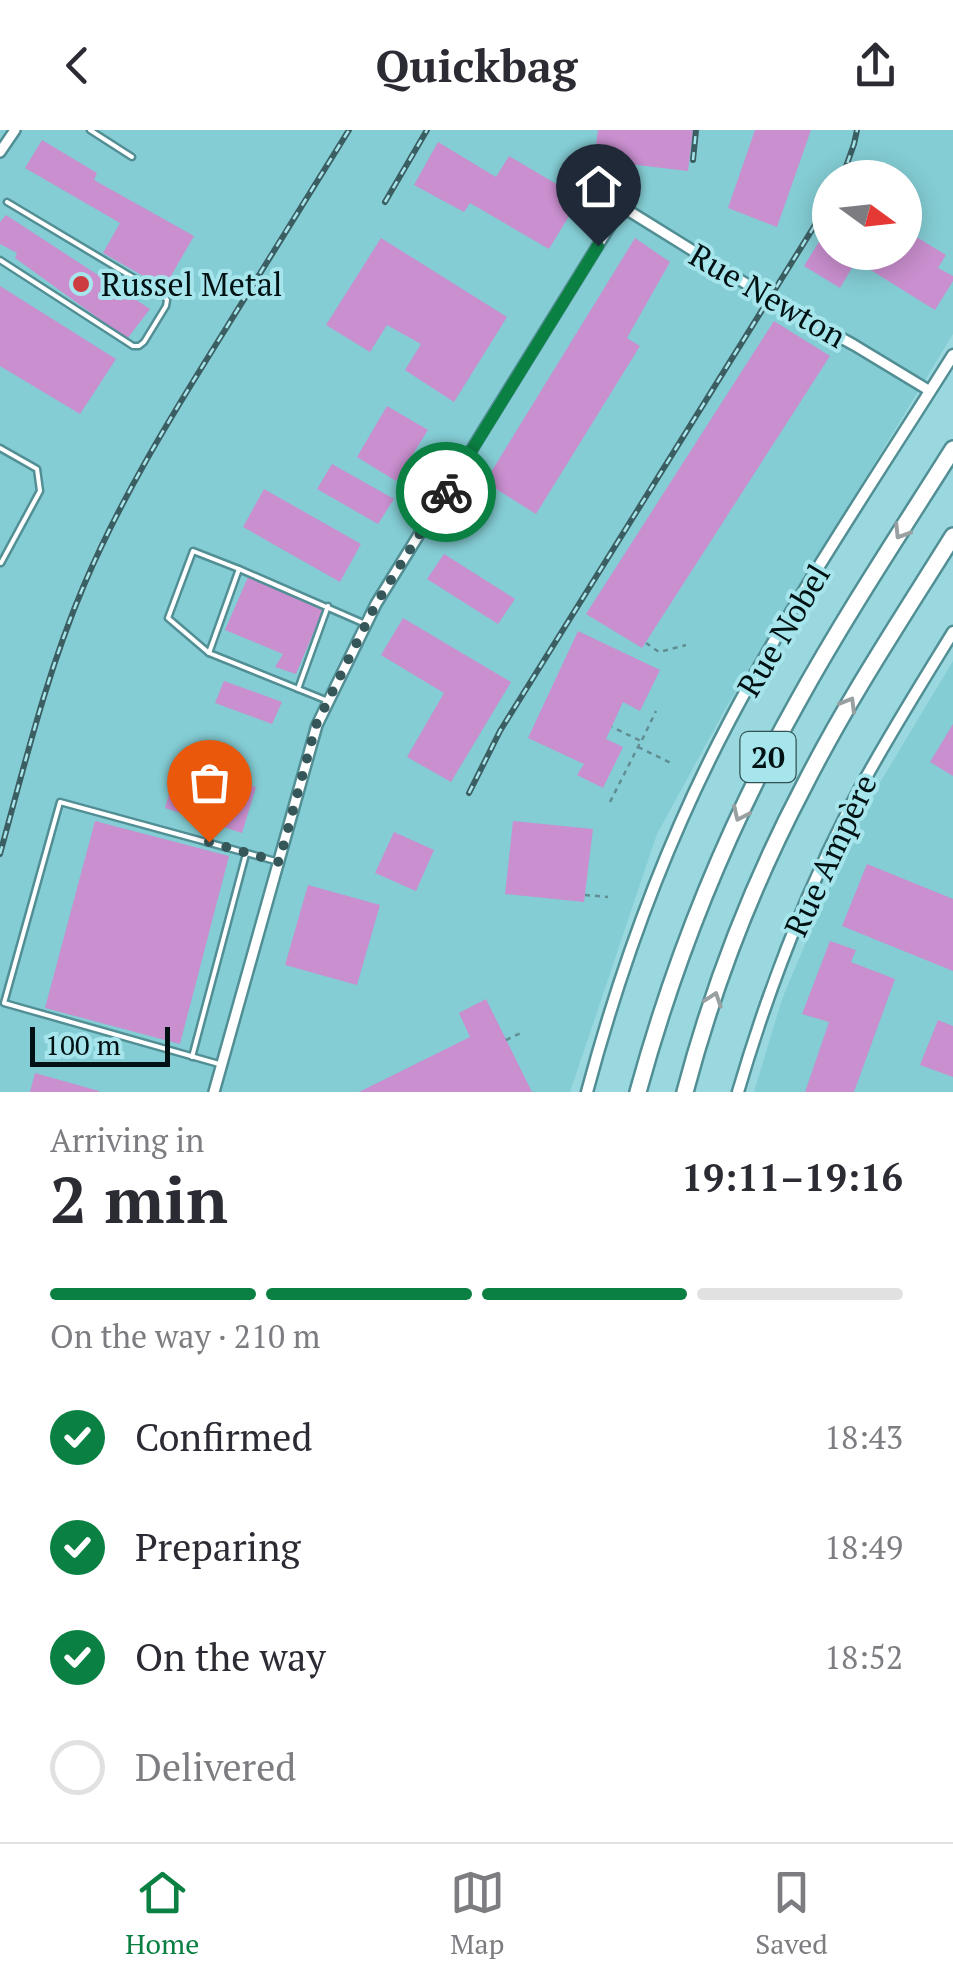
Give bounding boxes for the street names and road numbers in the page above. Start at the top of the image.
street label: Rue Newton [682,233,854,357]
street label: Rue Nobel [727,556,839,704]
road number: 20 [740,732,796,782]
street label: Rue Ampère [774,767,886,943]

